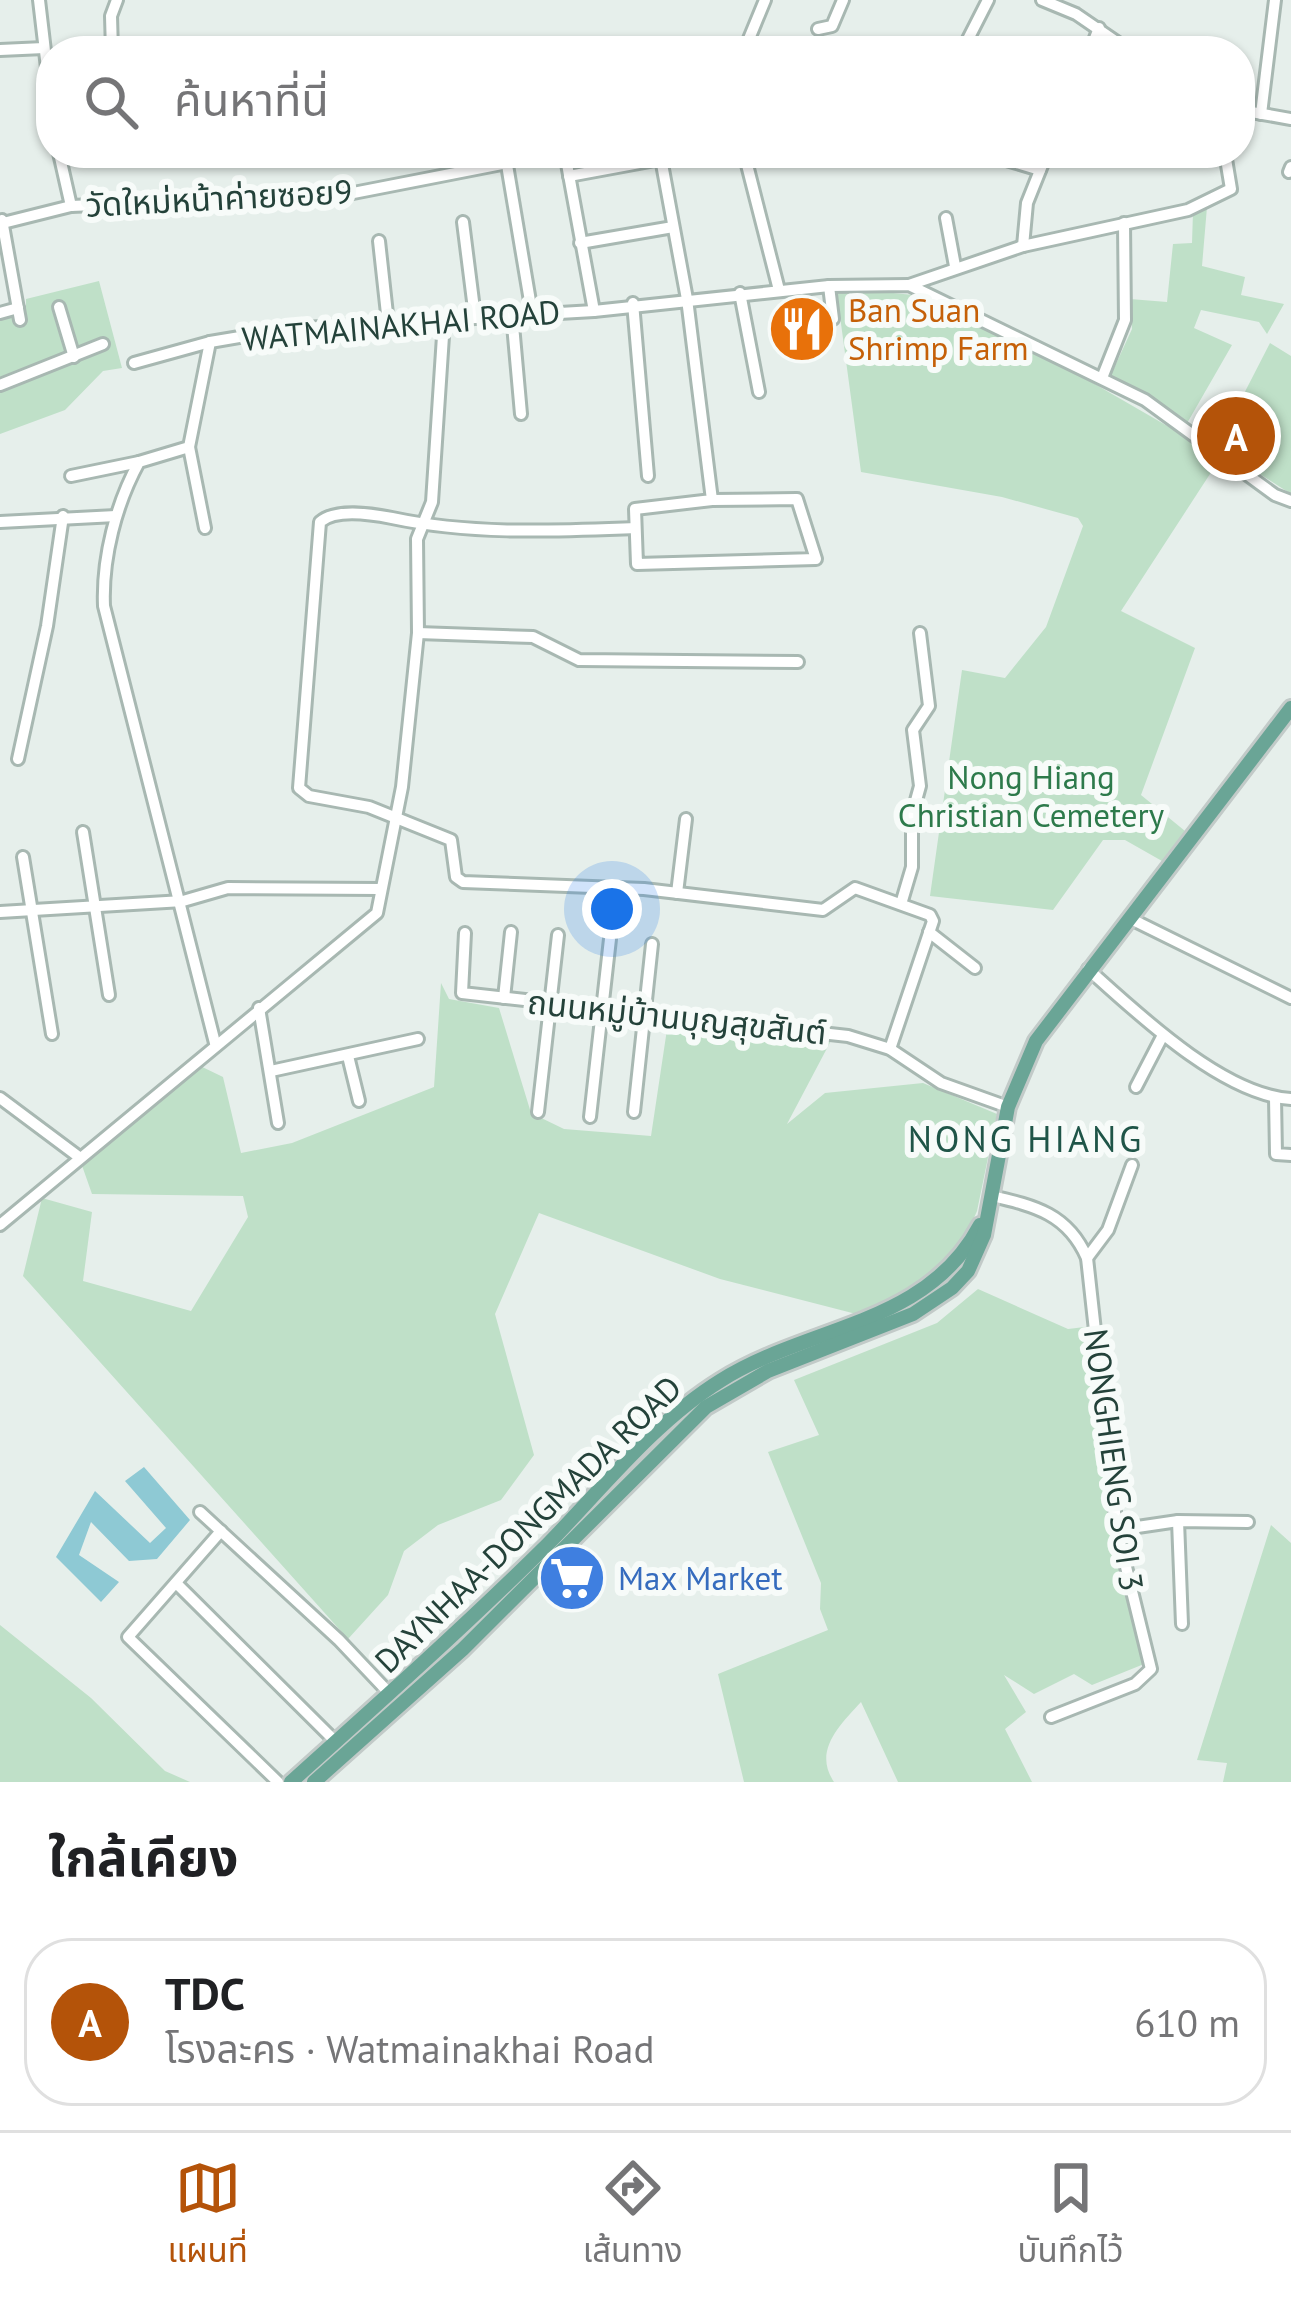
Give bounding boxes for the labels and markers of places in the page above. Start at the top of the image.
place label: Ban Suan Shrimp Farm [848,288,1029,369]
restaurant icon: Ban Suan Shrimp Farm [767,294,837,364]
pin: A [1197,391,1275,481]
supermarket icon: Max Market [537,1543,607,1613]
place label: Max Market [618,1556,782,1599]

